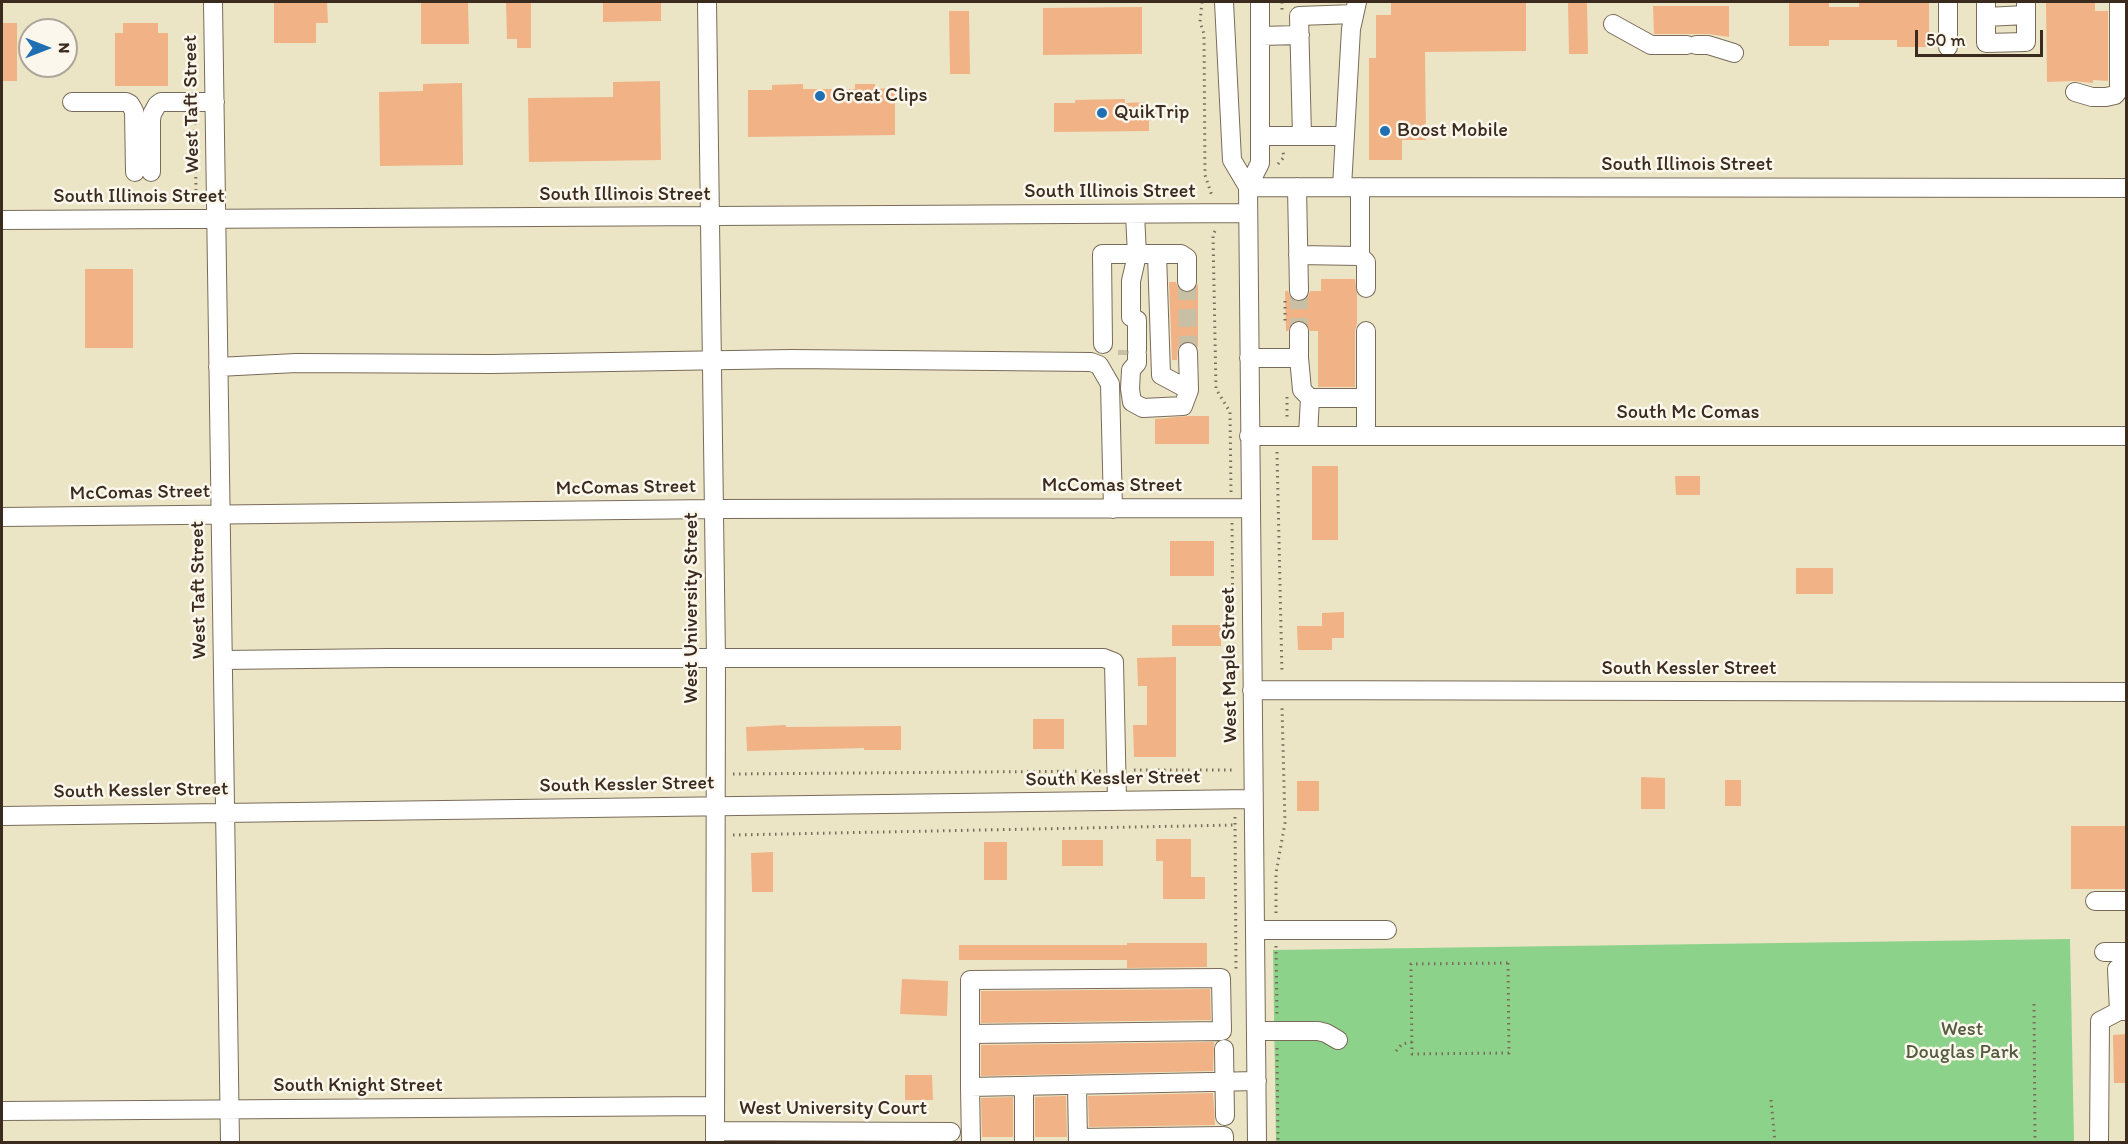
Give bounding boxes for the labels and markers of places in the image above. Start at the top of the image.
place label: Great Clips [832,84,928,108]
marker: Great Clips [813,89,827,103]
place label: QuikTrip [1114,101,1189,125]
marker: QuikTrip [1095,106,1109,120]
place label: Boost Mobile [1397,119,1508,143]
marker: Boost Mobile [1378,124,1392,138]

